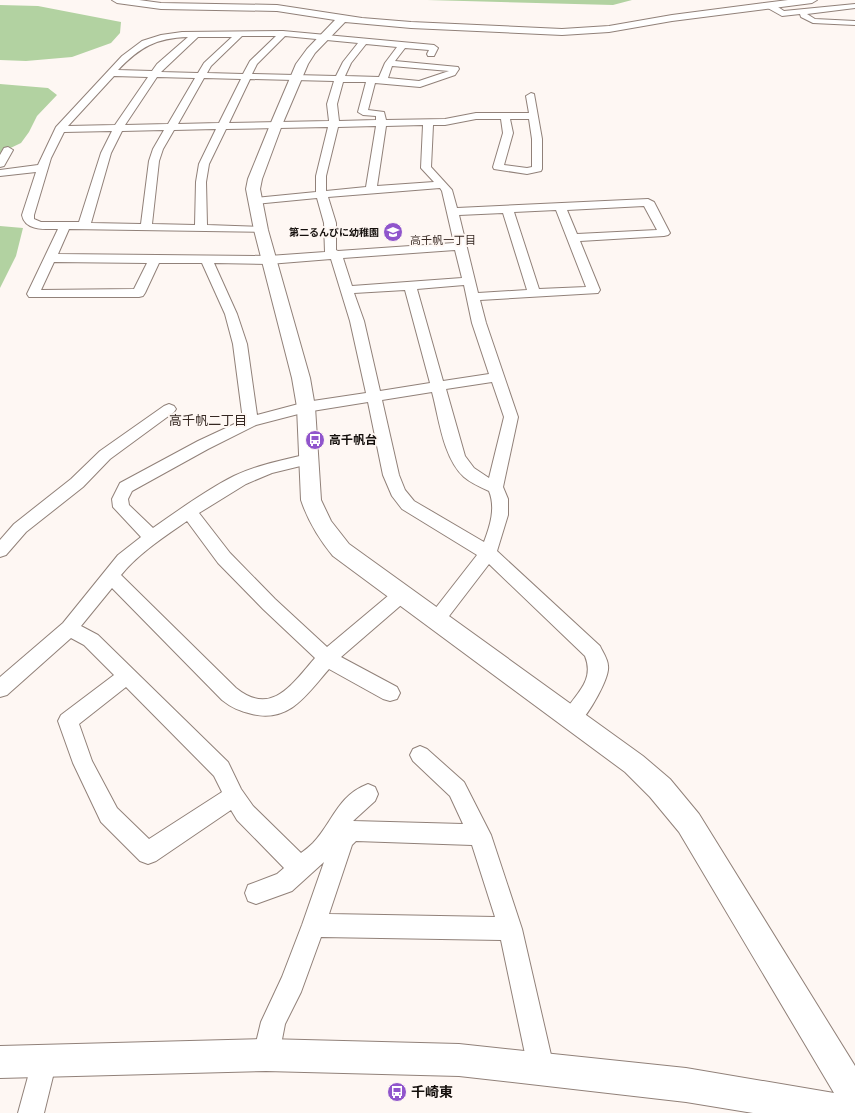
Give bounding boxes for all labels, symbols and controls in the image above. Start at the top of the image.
school or university icon: 第二るんびに幼稚園 [382,221,404,243]
place label: 第二るんびに幼稚園 [289,225,379,239]
district label: 高千帆一丁目 [410,232,476,247]
district label: 高千帆二丁目 [169,411,247,428]
bus stop icon: 高千帆台 [304,429,326,451]
place label: 高千帆台 [329,431,377,447]
bus stop icon: 千崎東 [386,1081,408,1103]
place label: 千崎東 [411,1082,453,1101]

